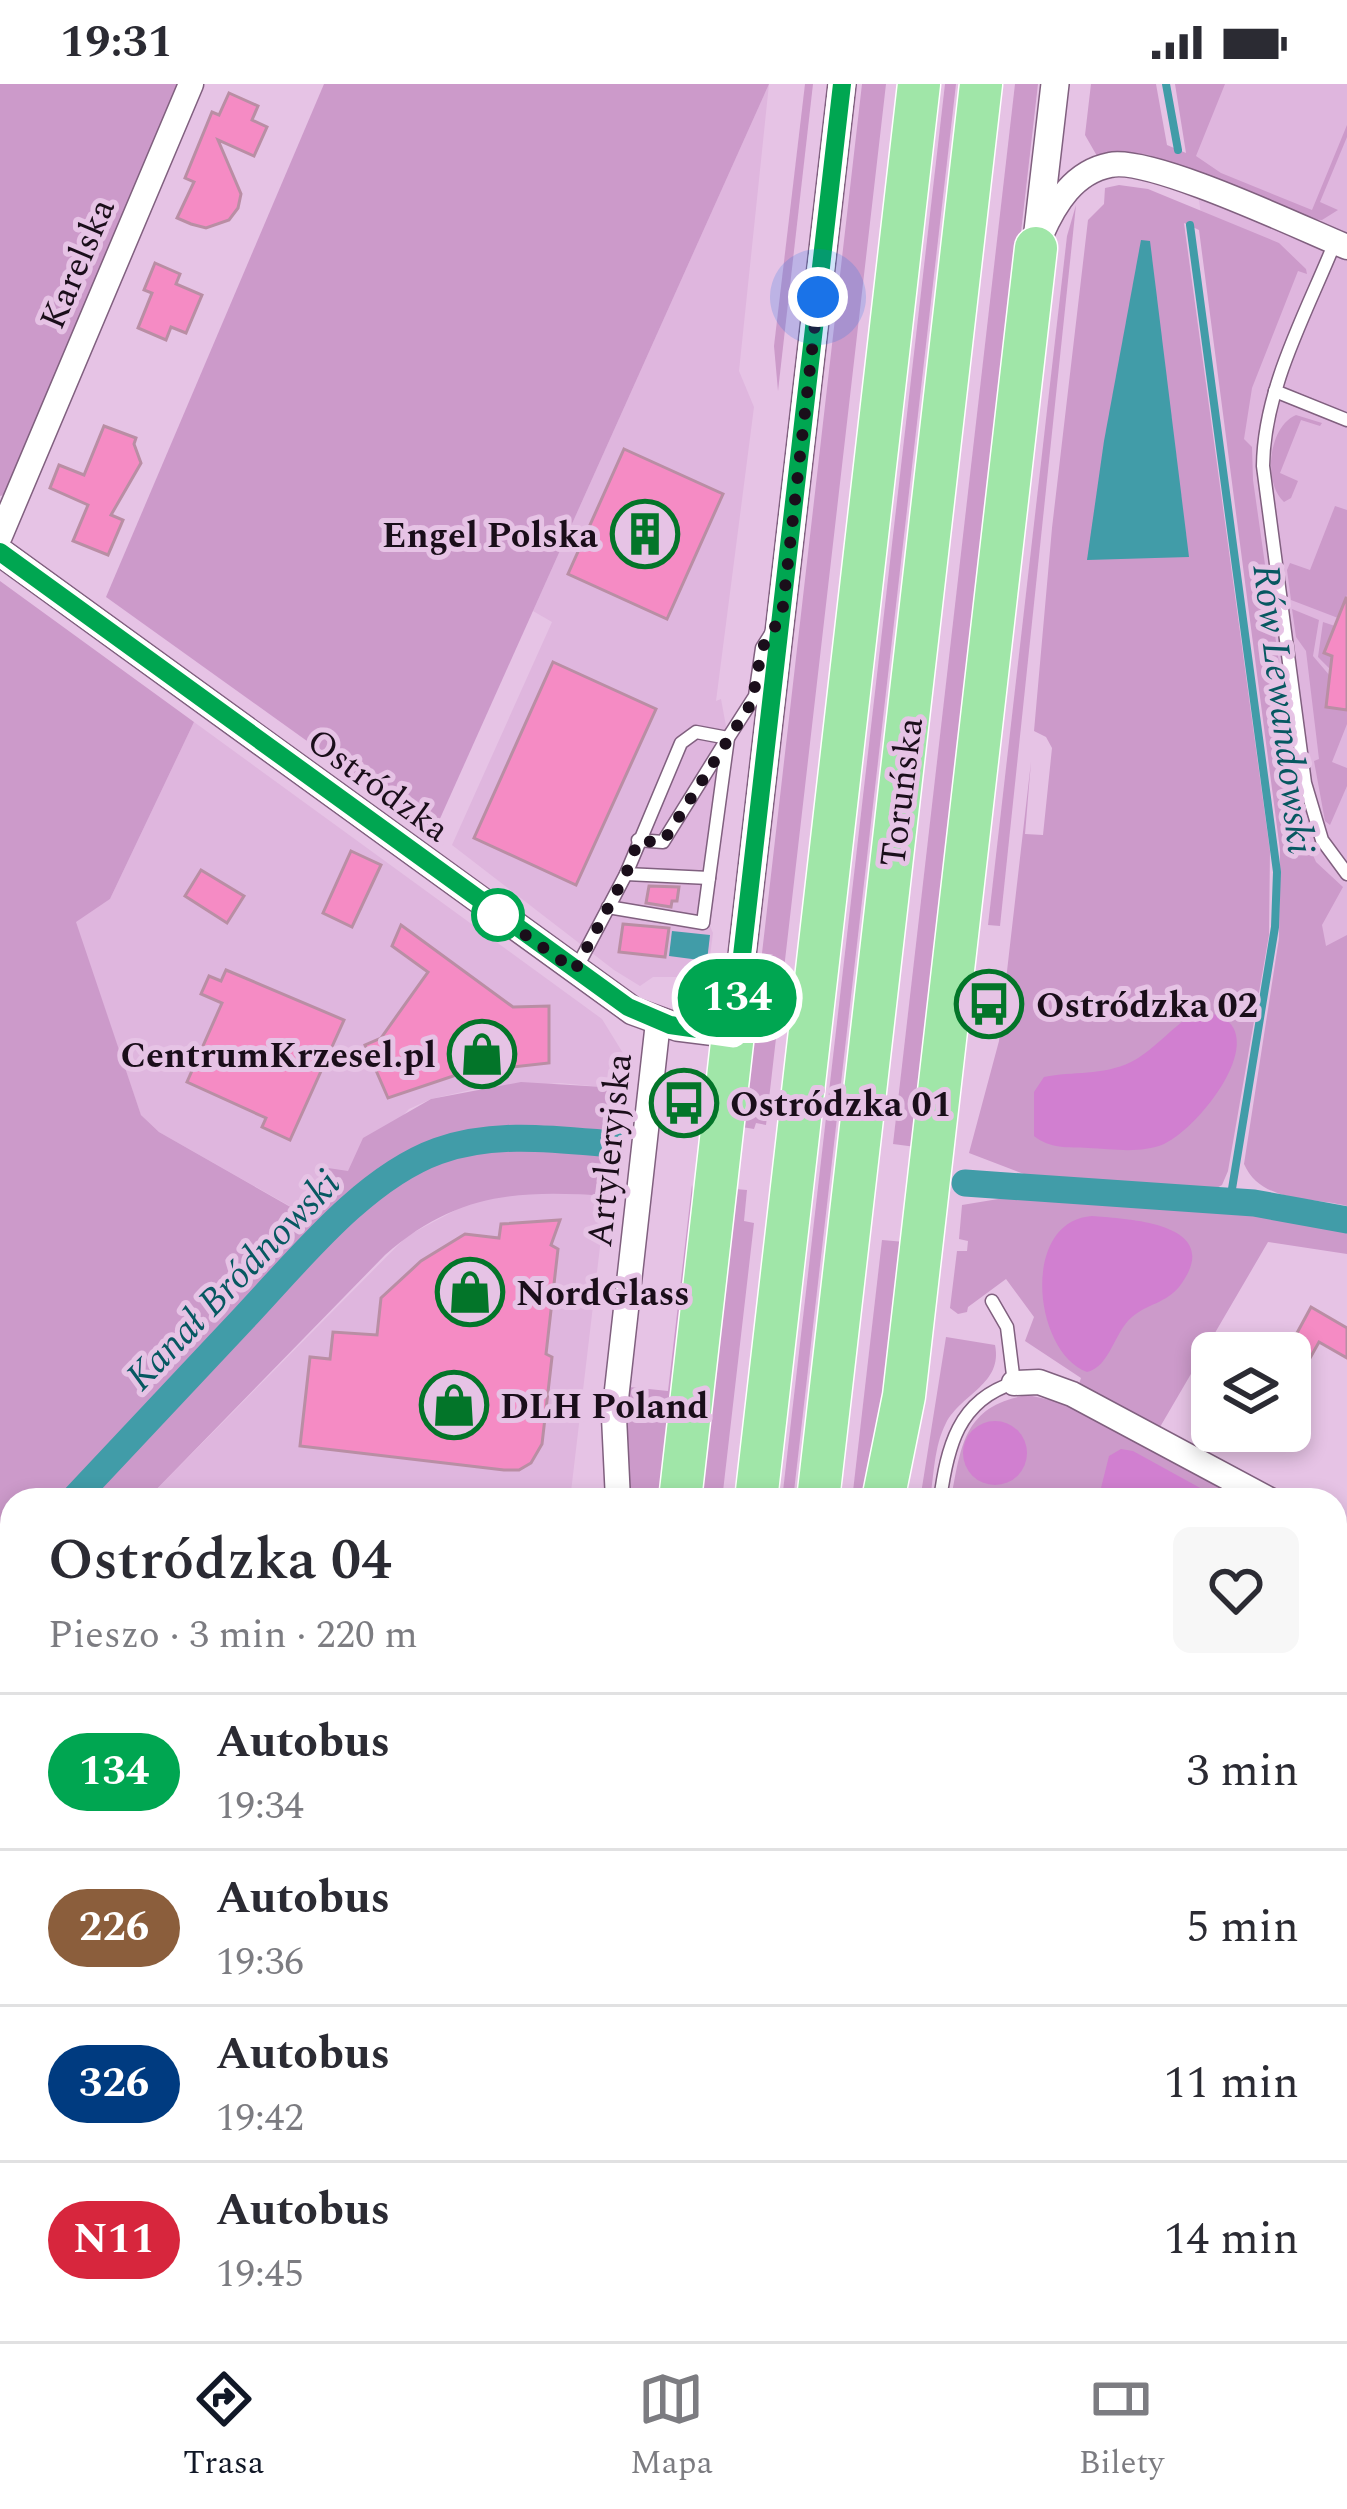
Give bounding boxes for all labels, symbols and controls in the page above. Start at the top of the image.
text: 19:31 [60,8,173,77]
street label: Karelska [26,189,131,338]
your location [788,267,848,327]
building icon: Engel Polska [610,499,680,569]
place label: Engel Polska [382,509,598,564]
water label: Rów Lewandowski [1235,561,1330,858]
street label: Toruńska [866,714,939,870]
street label: Ostródzka [294,715,461,857]
unlabelled marker [473,890,523,940]
line badge: 134 [668,959,806,1037]
text: 134 [702,966,772,1029]
bus stop icon: Ostródzka 02 [954,969,1024,1039]
place label: Ostródzka 02 [1036,979,1258,1034]
shop icon: CentrumKrzesel.pl [447,1019,517,1089]
place label: CentrumKrzesel.pl [120,1029,436,1084]
street label: Artyleryjska [573,1050,648,1250]
bus stop icon: Ostródzka 01 [649,1068,719,1138]
place label: Ostródzka 01 [730,1078,952,1133]
water label: Kanał Bródnowski [112,1156,355,1405]
shop icon: NordGlass [435,1257,505,1327]
place label: NordGlass [516,1267,690,1322]
map controls [1191,1332,1311,1452]
button: layers [1191,1332,1311,1452]
shop icon: DLH Poland [419,1370,489,1440]
place label: DLH Poland [500,1380,709,1435]
text: Ostródzka 04 [48,1518,392,1604]
button: heart [1173,1527,1299,1653]
text: Pieszo · 3 min · 220 m [48,1606,418,1665]
text: Autobus [216,1708,390,1777]
text: 3 min [1186,1737,1299,1806]
text: 134 [79,1740,149,1803]
text: 19:34 [216,1777,304,1836]
text: Autobus [216,1864,390,1933]
text: 5 min [1186,1893,1299,1962]
text: 226 [79,1896,149,1959]
text: 19:36 [216,1933,304,1992]
text: Autobus [216,2020,390,2089]
text: 11 min [1164,2049,1299,2118]
text: 326 [79,2052,149,2115]
text: 19:42 [216,2089,304,2148]
text: Autobus [216,2176,390,2245]
text: 14 min [1164,2205,1299,2274]
text: N11 [73,2208,155,2271]
text: 19:45 [216,2245,304,2304]
tab: Trasa [183,2366,264,2488]
tab: Mapa [630,2366,713,2488]
tab: Bilety [1079,2366,1164,2488]

